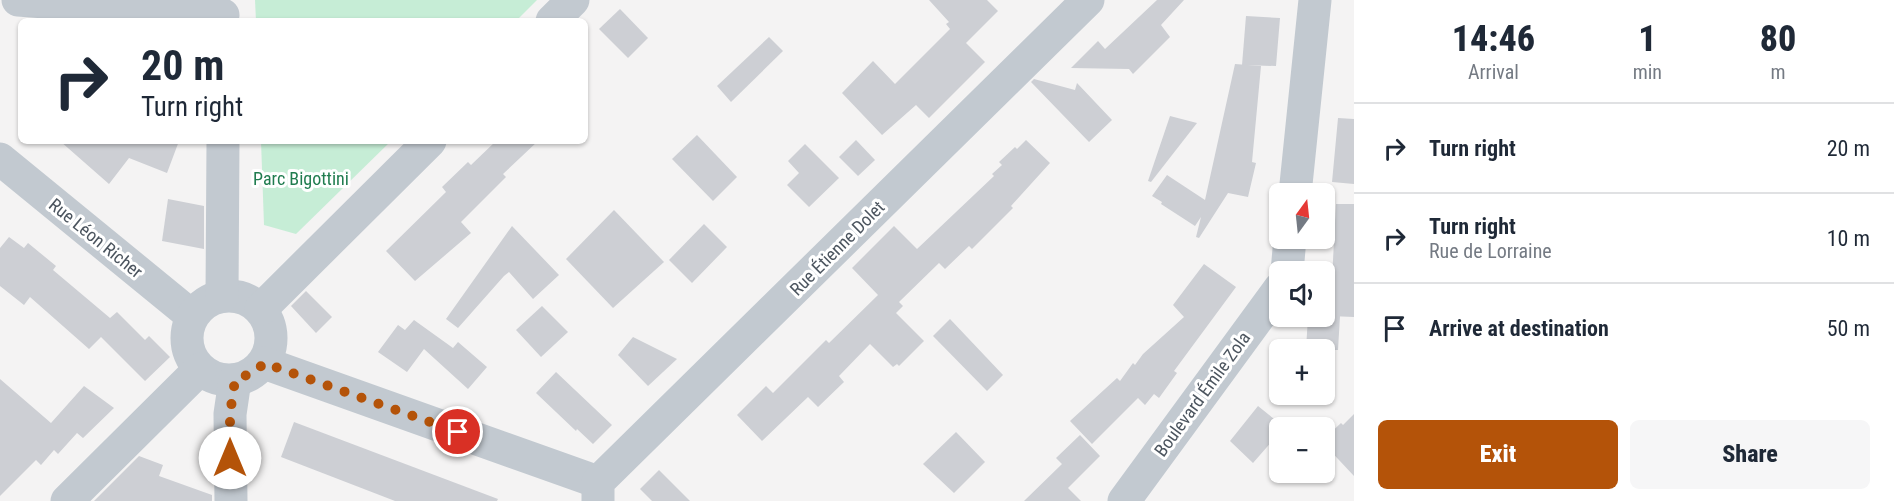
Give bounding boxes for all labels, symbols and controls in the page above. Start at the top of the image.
text: 14:46 [1452,18,1535,60]
text: 1 [1638,18,1657,60]
text: 80 [1760,18,1796,60]
text: 20 m [141,41,224,90]
icon: right [42,42,120,120]
text: Arrival [1468,60,1519,84]
text: min [1633,60,1662,84]
text: m [1770,60,1786,84]
text: Turn right [141,91,243,123]
icon: right [1378,132,1411,165]
text: Turn right [1429,136,1516,161]
text: 20 m [1827,136,1870,161]
park label: Parc Bigottini [253,168,349,189]
north arrow [1269,183,1335,249]
map controls [1269,183,1335,483]
street label: Rue Léon Richer [45,194,147,282]
street label: Rue Étienne Dolet [785,196,889,300]
text: Turn right [1429,214,1516,239]
icon: right [1378,222,1411,255]
text: 10 m [1827,226,1870,251]
text: Rue de Lorraine [1429,239,1552,263]
button: sound [1269,261,1335,327]
icon: arrive [1378,312,1411,345]
text: Arrive at destination [1429,316,1609,341]
text: 50 m [1827,316,1870,341]
street label: Boulevard Émile Zola [1150,328,1254,460]
button: + [1269,339,1335,405]
pin [432,406,483,457]
icon: arrive [441,415,474,448]
button: − [1269,417,1335,483]
button: Exit [1378,420,1618,489]
button: Share [1630,420,1870,489]
position arrow [198,426,262,490]

